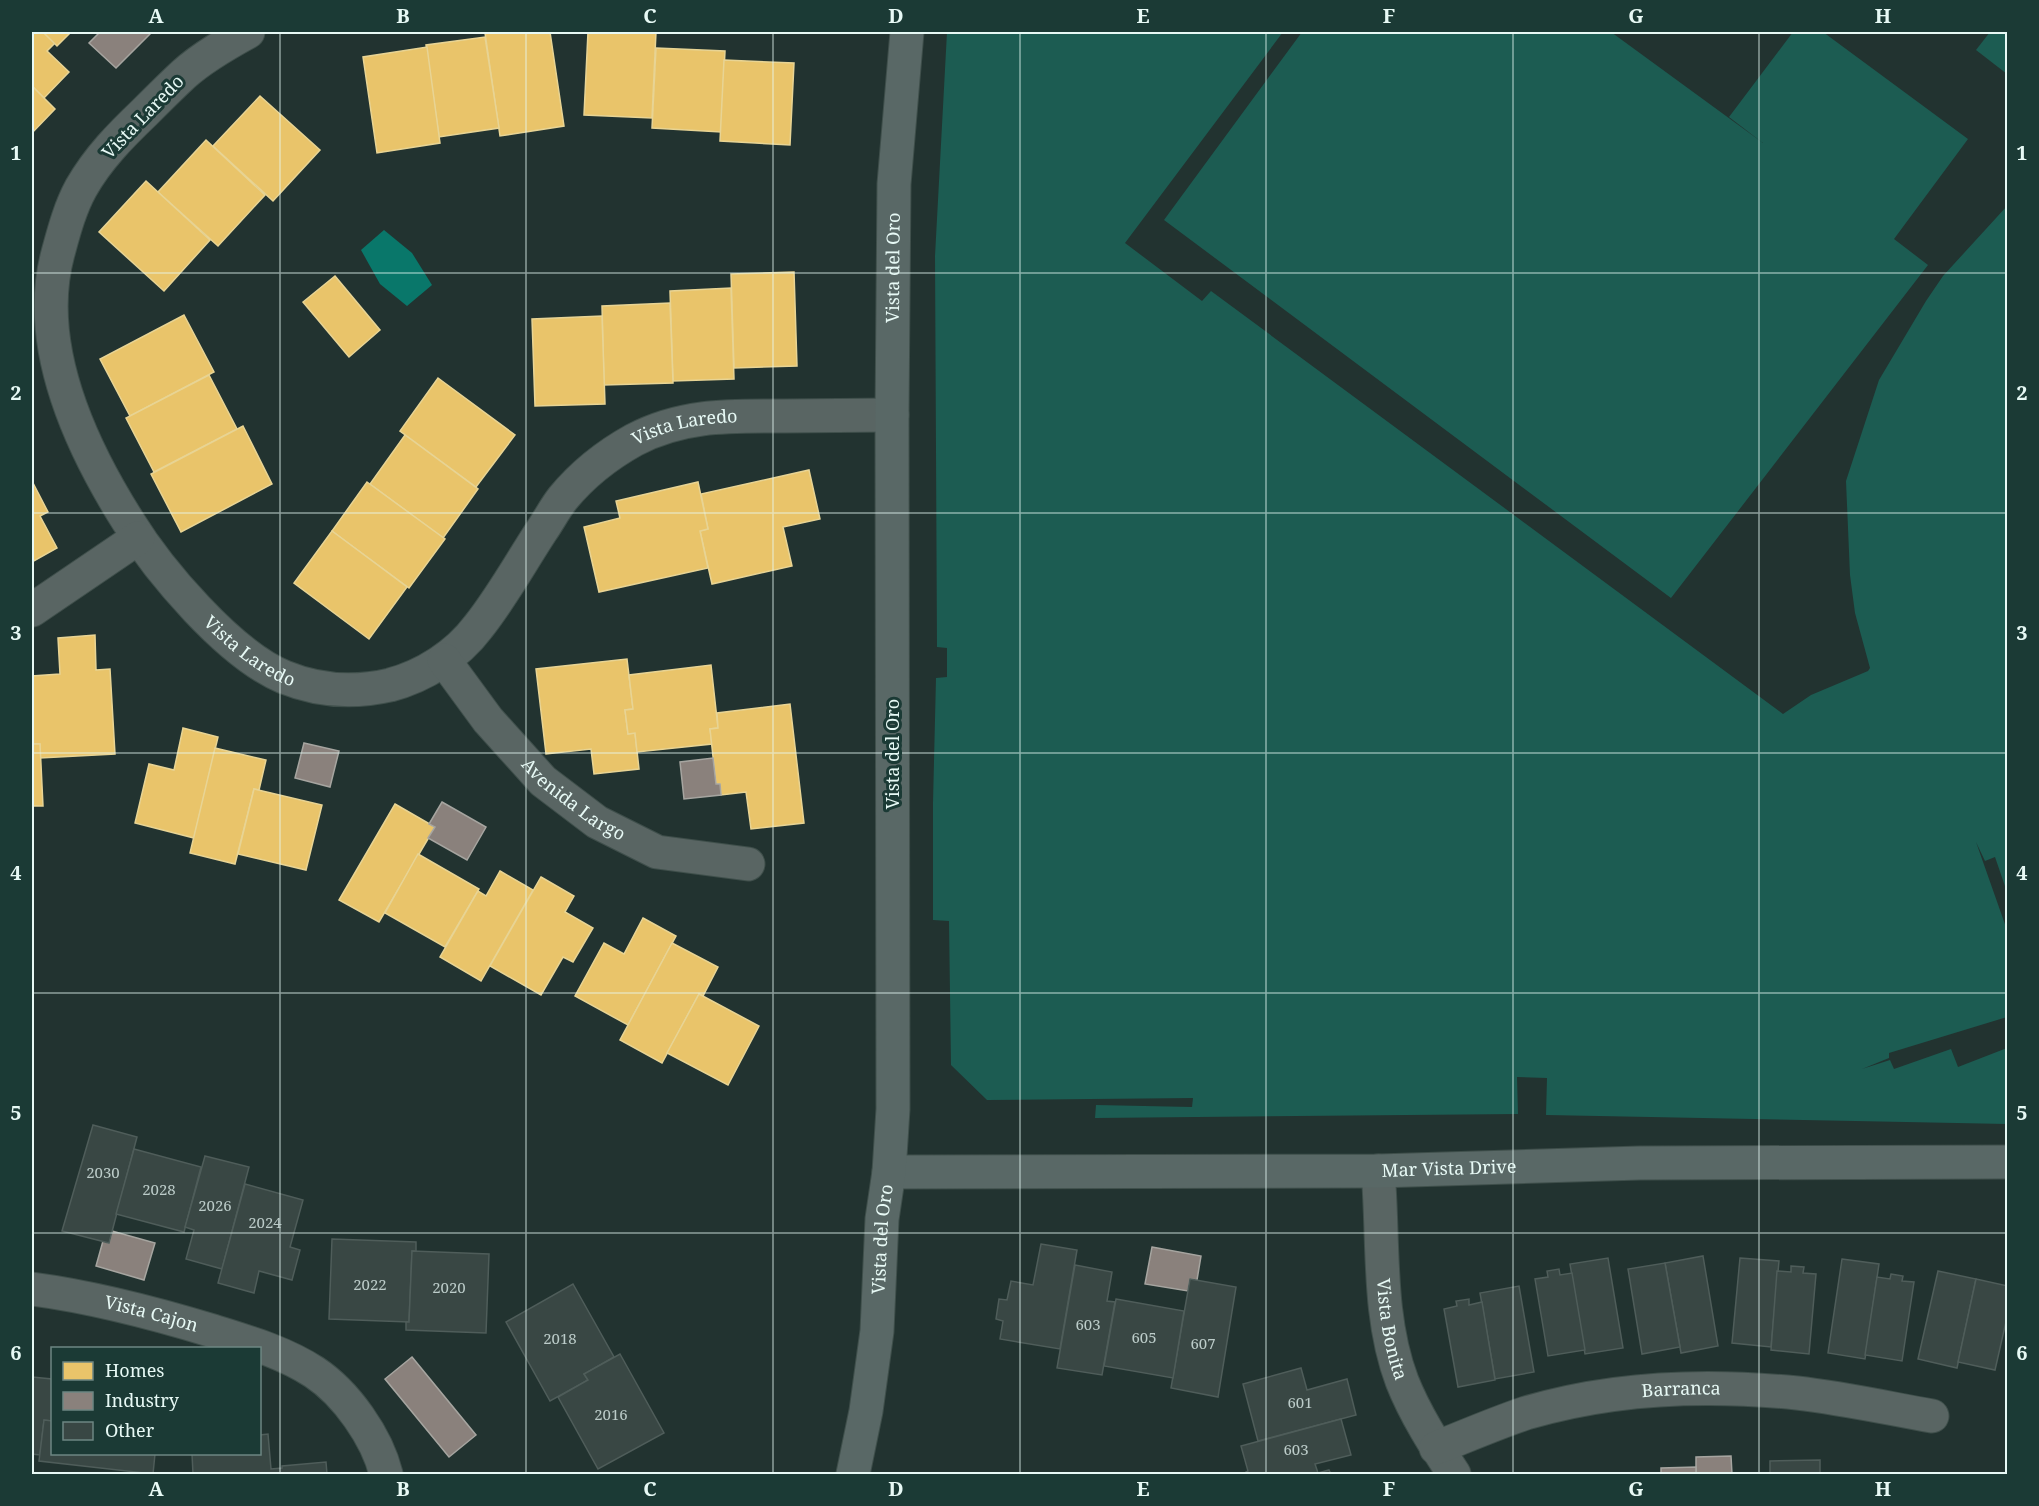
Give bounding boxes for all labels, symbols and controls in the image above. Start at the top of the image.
text: A [148,2,164,29]
text: B [396,2,410,29]
text: C [643,2,657,29]
text: D [888,2,904,29]
text: E [1136,2,1150,29]
text: F [1383,2,1395,29]
text: G [1628,2,1644,29]
text: H [1875,2,1891,29]
street label: Vista Laredo [96,69,188,164]
text: 1 [10,139,22,166]
text: 1 [2016,139,2028,166]
street label: Vista del Oro [880,213,905,323]
text: 2 [10,379,22,406]
text: 2 [2016,379,2028,406]
street label: Vista Laredo [627,403,738,450]
street label: Vista Laredo [199,610,299,691]
text: 3 [10,619,22,646]
text: 3 [2016,619,2028,646]
street label: Vista del Oro [880,699,904,809]
street label: Avenida Largo [517,752,630,845]
text: 4 [10,859,22,886]
text: 4 [2016,859,2028,886]
text: 5 [10,1099,22,1126]
text: 5 [2016,1099,2028,1126]
street label: Mar Vista Drive [1381,1154,1517,1182]
house number: 2030 [86,1162,120,1182]
house number: 2028 [142,1179,176,1199]
street label: Vista del Oro [866,1182,898,1295]
house number: 2026 [198,1195,232,1215]
house number: 2024 [248,1212,282,1232]
house number: 2022 [353,1274,387,1294]
house number: 2020 [432,1277,466,1297]
street label: Vista Bonita [1372,1277,1414,1383]
street label: Vista Cajon [102,1289,202,1337]
house number: 603 [1075,1314,1101,1334]
house number: 605 [1131,1327,1157,1347]
house number: 2018 [543,1328,577,1348]
house number: 607 [1190,1333,1216,1353]
text: 6 [10,1339,22,1366]
text: 6 [2016,1339,2028,1366]
legend [51,1347,261,1455]
text: Homes [105,1358,164,1382]
street label: Barranca [1641,1375,1721,1402]
text: Industry [105,1388,180,1412]
house number: 601 [1287,1392,1313,1412]
house number: 2016 [594,1404,628,1424]
text: Other [105,1418,155,1442]
house number: 603 [1283,1439,1309,1459]
text: A [148,1475,164,1502]
text: B [396,1475,410,1502]
text: C [643,1475,657,1502]
text: D [888,1475,904,1502]
text: E [1136,1475,1150,1502]
text: F [1383,1475,1395,1502]
text: G [1628,1475,1644,1502]
text: H [1875,1475,1891,1502]

